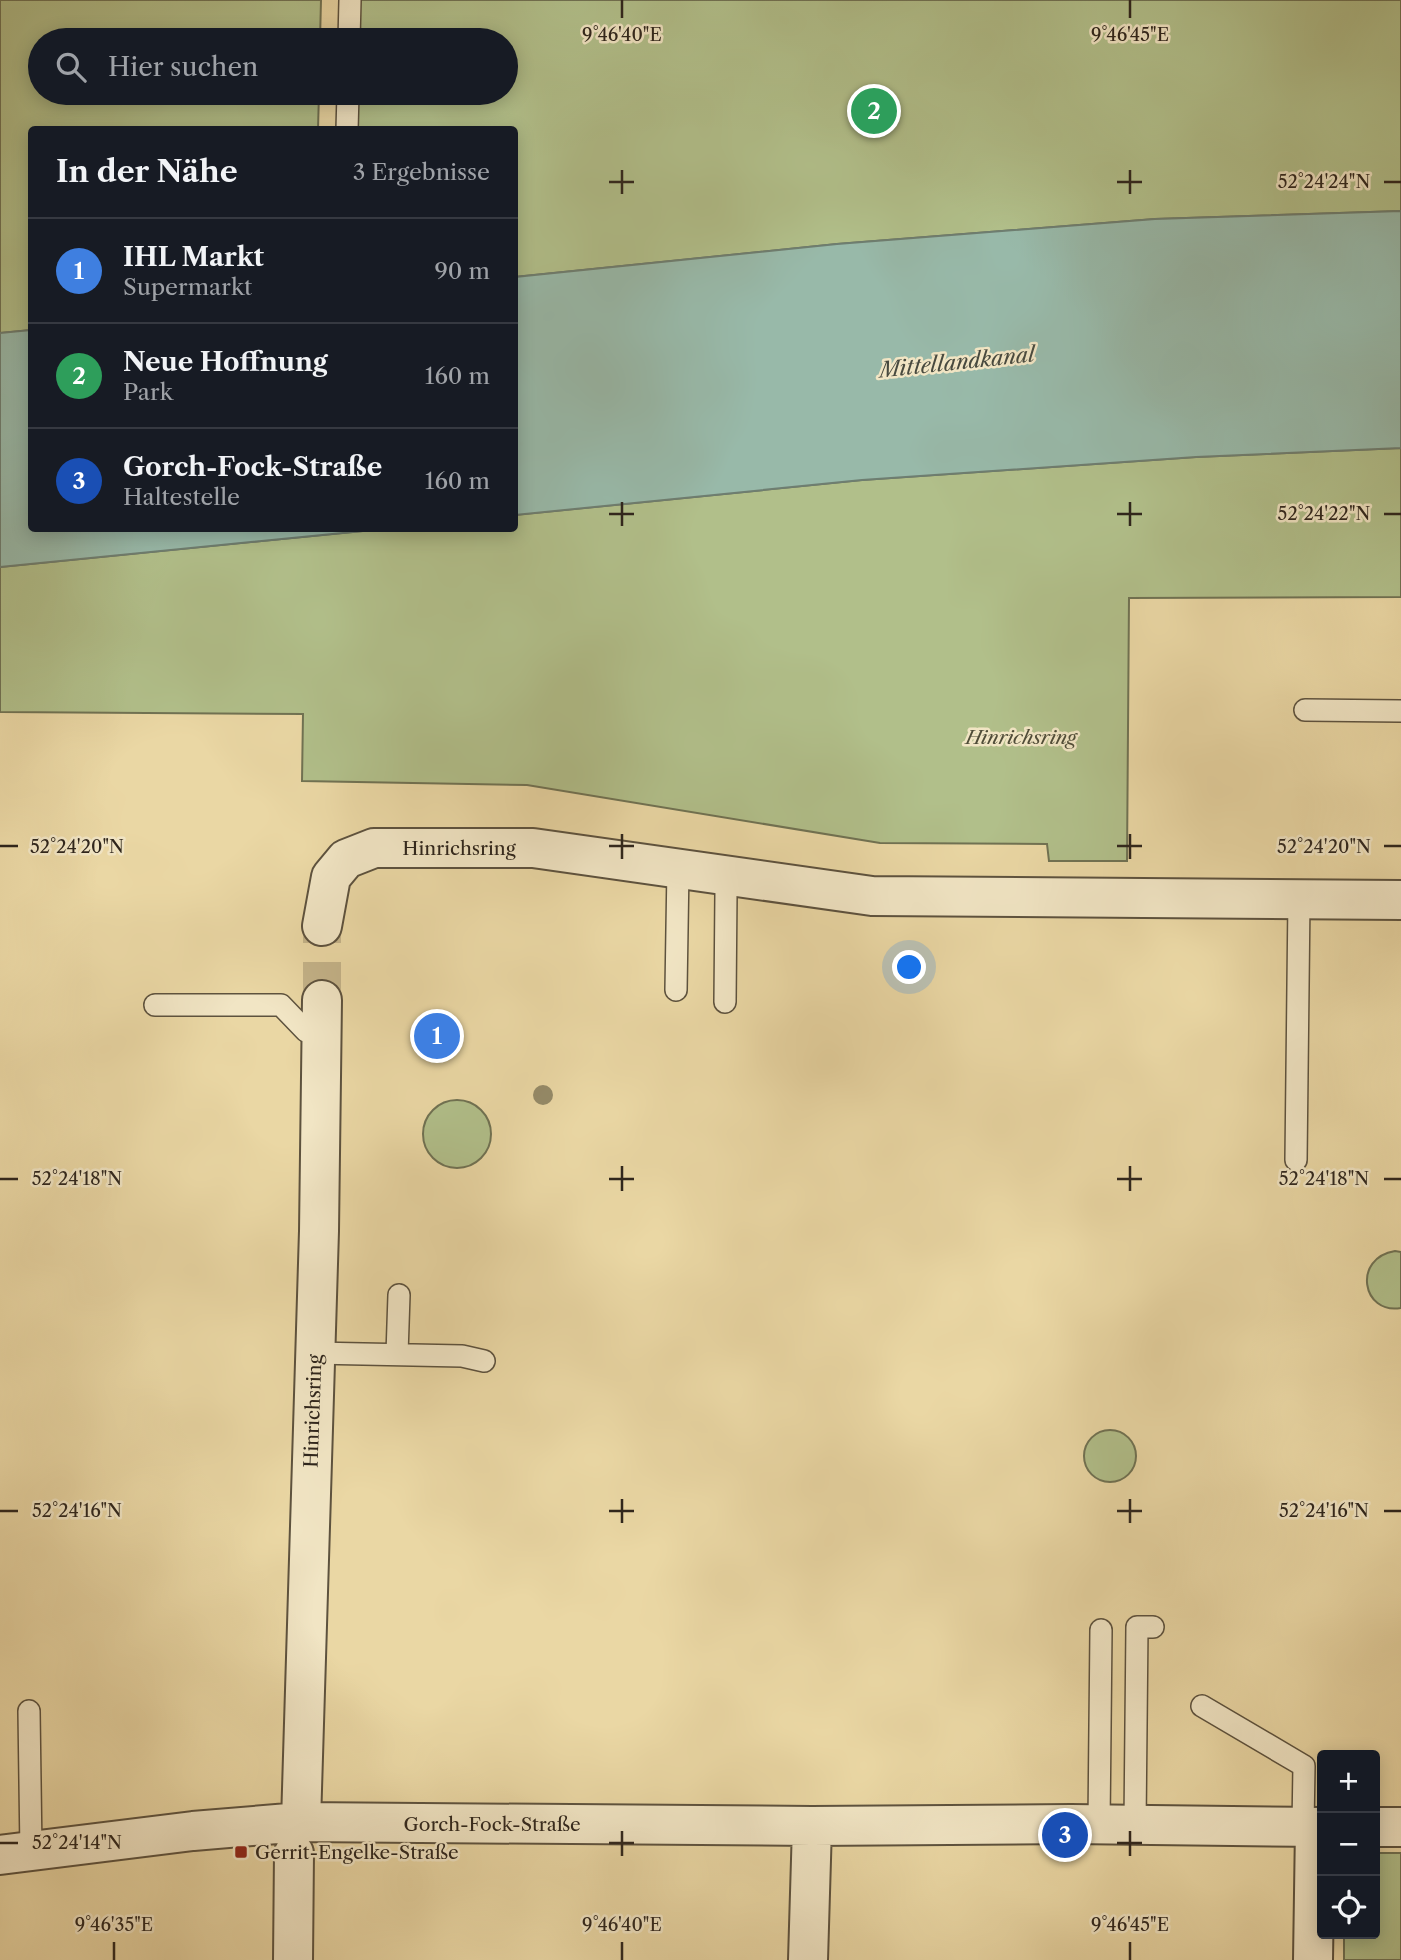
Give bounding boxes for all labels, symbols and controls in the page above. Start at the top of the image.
text: 9°46'40"E [582,24,662,46]
text: 9°46'45"E [1091,24,1169,46]
search box [28,28,518,105]
icon: search [52,48,90,86]
text: Hier suchen [108,51,258,83]
pin: 2 [851,85,897,137]
text: In der Nähe [56,153,238,190]
text: 3 Ergebnisse [353,158,490,186]
text: 52°24'24"N [1278,171,1370,193]
text: IHL Markt [123,241,264,273]
text: 1 [74,257,84,285]
text: 90 m [434,257,490,285]
text: Supermarkt [123,273,252,301]
water label: Mittellandkanal [875,341,1038,383]
text: Neue Hoffnung [123,346,328,378]
text: 2 [72,362,86,390]
text: 160 m [425,362,490,390]
text: Park [123,378,173,406]
text: Gorch-Fock-Straße [123,451,382,483]
text: 3 [73,467,86,495]
text: 160 m [425,467,490,495]
text: Haltestelle [123,483,240,511]
text: 52°24'22"N [1278,503,1371,525]
park label: Hinrichsring [964,726,1079,749]
text: 52°24'20"N [30,836,124,858]
text: 52°24'20"N [1277,836,1371,858]
street label: Hinrichsring [402,837,517,860]
your location [892,950,926,984]
pin: 1 [414,1010,460,1062]
text: 52°24'18"N [32,1168,122,1190]
text: 52°24'18"N [1279,1168,1369,1190]
street label: Hinrichsring [300,1353,327,1468]
text: 52°24'16"N [32,1500,122,1522]
text: 52°24'16"N [1279,1500,1369,1522]
map controls [1317,1750,1380,1939]
button: + [1317,1750,1380,1813]
pin: 3 [1042,1809,1088,1861]
street label: Gorch-Fock-Straße [403,1813,581,1836]
button: − [1317,1813,1380,1876]
text: 52°24'14"N [32,1832,122,1854]
place label: Gerrit-Engelke-Straße [255,1841,459,1864]
marker: Gerrit-Engelke-Straße [233,1844,249,1860]
button: locate [1317,1876,1380,1939]
text: 9°46'35"E [75,1914,153,1936]
text: 9°46'40"E [582,1914,662,1936]
text: 9°46'45"E [1091,1914,1169,1936]

